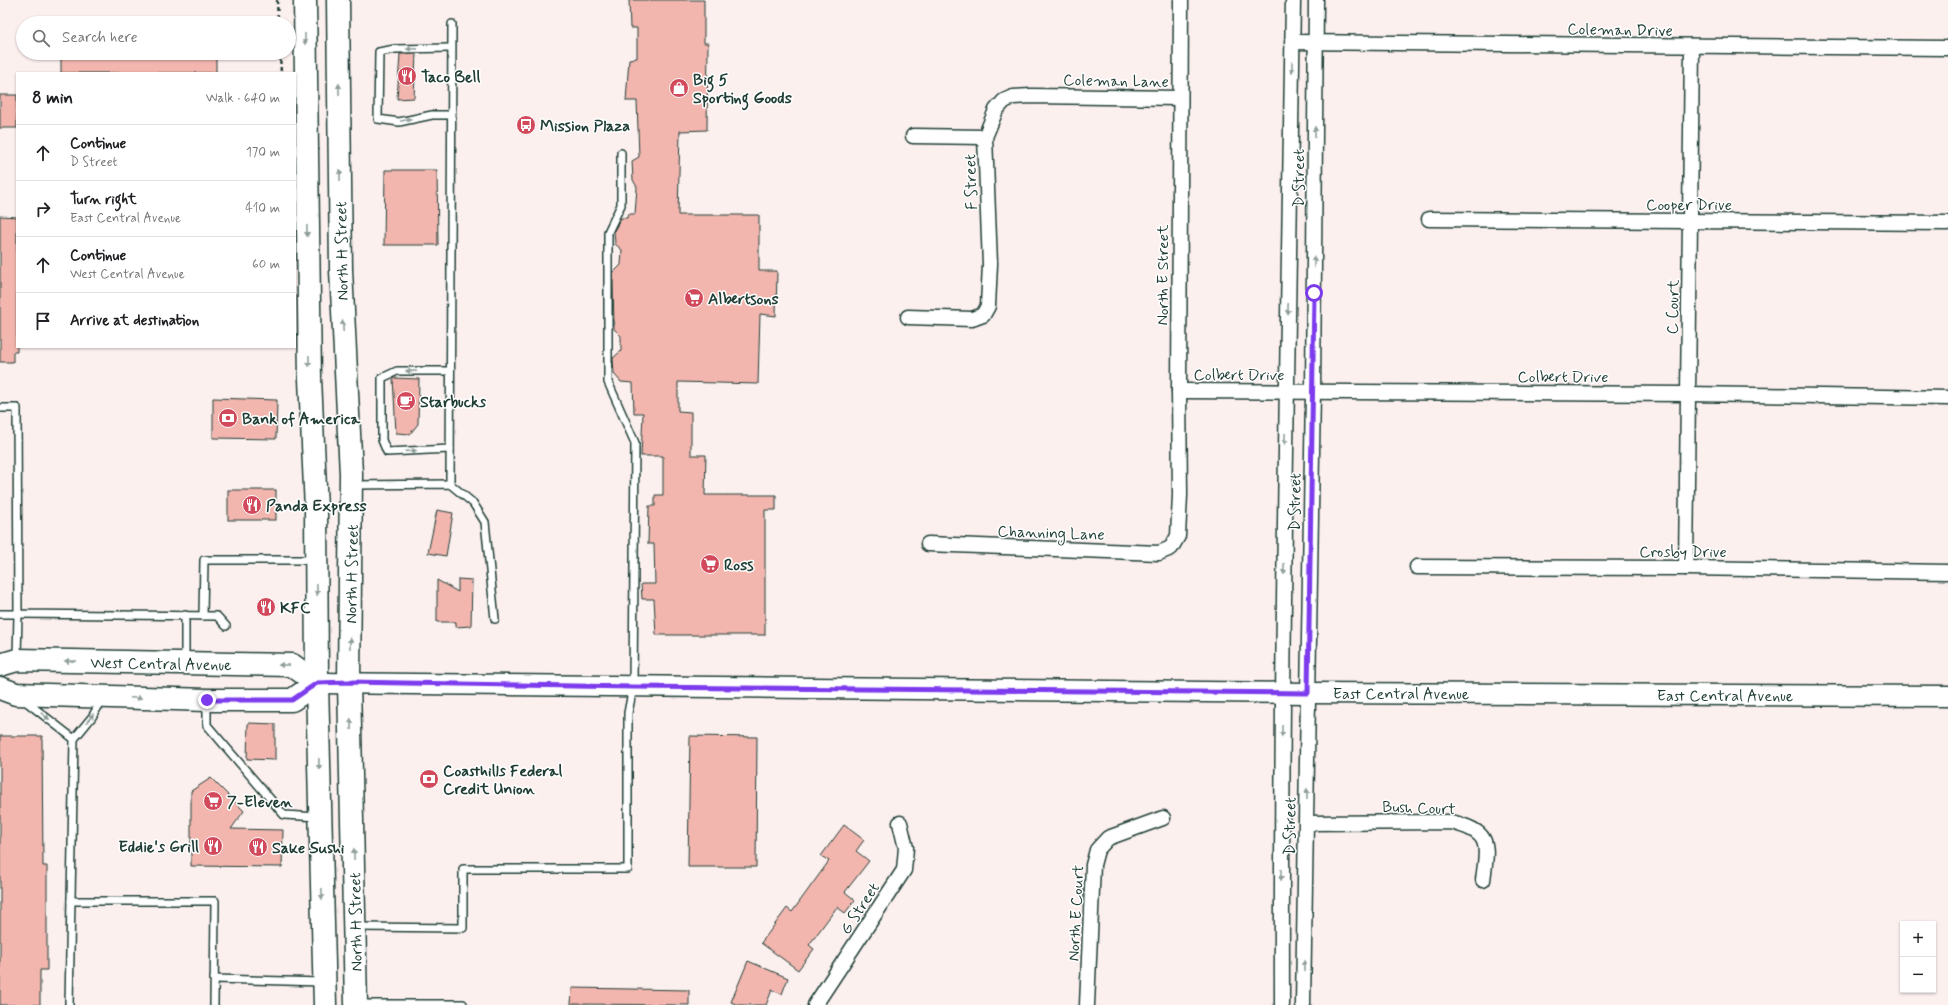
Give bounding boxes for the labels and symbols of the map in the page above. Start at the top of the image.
street label: Coleman Drive [1567,19,1673,42]
one-way arrow [302,33,308,46]
one-way arrow [406,45,418,52]
one-way arrow [1289,61,1295,74]
restaurant icon: Taco Bell [396,65,418,87]
place label: Taco Bell [421,67,480,88]
place label: Big 5 Sporting Goods [693,70,792,111]
street label: Coleman Lane [1063,70,1169,93]
shop icon: Big 5 Sporting Goods [668,77,690,99]
one-way arrow [335,83,342,95]
bus stop icon: Mission Plaza [515,114,537,136]
place label: Mission Plaza [540,116,630,137]
one-way arrow [400,117,412,123]
one-way arrow [1312,125,1318,138]
street label: D Street [1289,149,1310,207]
street label: F Street [960,154,983,210]
one-way arrow [336,169,343,181]
street label: Cooper Drive [1646,195,1732,216]
street label: North H Street [331,201,354,301]
street label: North E Street [1153,224,1174,325]
one-way arrow [304,225,310,238]
one-way arrow [1311,255,1317,268]
street label: C Court [1663,279,1684,335]
route start [1305,284,1323,302]
supermarket icon: Albertsons [683,287,705,309]
place label: Albertsons [708,289,779,310]
one-way arrow [1285,303,1291,316]
one-way arrow [340,319,346,332]
one-way arrow [306,355,313,367]
street label: Colbert Drive [1193,365,1285,386]
street label: Colbert Drive [1517,367,1609,388]
one-way arrow [404,368,417,374]
cafe icon: Starbucks [395,390,417,412]
place label: Starbucks [420,392,487,413]
bank icon: Bank of America [217,407,239,429]
place label: Bank of America [242,409,360,430]
one-way arrow [1282,433,1288,446]
one-way arrow [405,448,417,455]
street label: D Street [1284,473,1307,531]
restaurant icon: Panda Express [241,494,263,516]
place label: Panda Express [266,496,367,517]
street label: Channing Lane [997,521,1105,547]
street label: North H Street [341,524,364,624]
street label: Crosby Drive [1639,542,1727,563]
supermarket icon: Ross [699,553,721,575]
place label: Ross [724,555,754,576]
one-way arrow [1281,563,1287,576]
one-way arrow [314,584,320,597]
restaurant icon: KFC [255,596,277,618]
place label: KFC [280,598,311,619]
one-way arrow [347,636,353,649]
street label: West Central Avenue [90,653,232,676]
one-way arrow [63,658,76,664]
one-way arrow [277,662,290,668]
street label: East Central Avenue [1333,684,1470,705]
street label: East Central Avenue [1657,686,1794,707]
route end [198,691,216,709]
one-way arrow [130,694,142,701]
one-way arrow [40,712,50,720]
one-way arrow [86,713,95,724]
one-way arrow [347,718,354,730]
one-way arrow [1279,725,1285,738]
one-way arrow [316,758,322,771]
place label: Coasthills Federal Credit Union [443,761,562,800]
bank icon: Coasthills Federal Credit Union [418,768,440,790]
one-way arrow [1304,787,1310,800]
supermarket icon: 7-Eleven [202,790,224,812]
place label: 7-Eleven [227,792,293,813]
street label: D Street [1279,797,1302,855]
street label: Bush Court [1382,797,1456,820]
restaurant icon: Eddie's Grill [202,835,224,857]
restaurant icon: Sake Sushi [247,836,269,858]
place label: Eddie's Grill [118,837,199,858]
place label: Sake Sushi [272,838,345,859]
one-way arrow [351,847,357,860]
street label: North E Court [1063,864,1090,962]
one-way arrow [1278,869,1284,882]
street label: North H Street [345,872,368,972]
street label: G Street [836,879,885,939]
one-way arrow [319,888,325,901]
one-way arrow [1300,960,1307,972]

